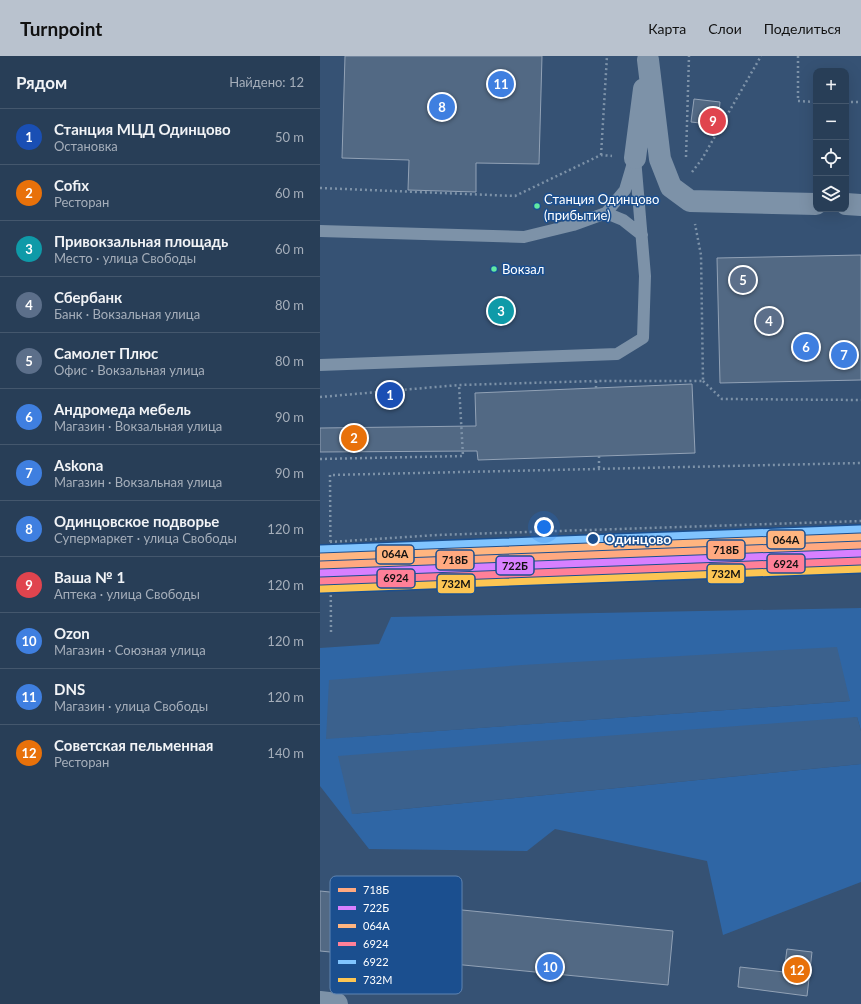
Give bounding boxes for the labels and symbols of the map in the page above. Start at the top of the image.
pin: 11 [488,69,514,99]
pin: 8 [429,92,455,122]
pin: 9 [700,106,726,136]
place label: Станция Одинцово (прибытие) [544,191,659,223]
marker: Станция Одинцово (прибытие) [532,201,542,211]
place label: Вокзал [502,261,544,277]
marker: Вокзал [489,264,499,274]
pin: 5 [730,265,756,295]
pin: 3 [488,296,514,326]
pin: 4 [756,306,782,336]
pin: 6 [793,332,819,362]
pin: 7 [831,340,857,370]
pin: 1 [377,380,403,410]
pin: 2 [341,423,367,453]
your location [534,517,554,537]
place label: Одинцово [604,530,671,547]
line badge: 064А [767,530,805,549]
marker: Одинцово [586,532,600,546]
text: 064А [773,533,800,546]
line badge: 718Б [707,540,745,560]
text: 718Б [713,543,739,556]
line badge: 064А [376,545,414,564]
text: 064А [382,547,409,560]
line badge: 718Б [436,550,474,570]
text: 718Б [442,553,468,566]
line badge: 6924 [767,554,805,573]
line badge: 722Б [496,556,534,575]
text: 6924 [773,557,799,570]
text: 722Б [502,559,528,572]
line badge: 732М [707,564,745,584]
text: 732М [711,567,741,580]
line badge: 6924 [377,569,415,588]
text: 6924 [383,571,409,584]
line badge: 732М [437,574,475,594]
text: 732М [441,577,471,590]
legend [330,876,462,994]
text: 718Б [363,883,389,896]
text: 722Б [363,901,389,914]
text: 064А [363,919,390,932]
text: 6924 [363,937,389,950]
pin: 10 [537,952,563,982]
text: 6922 [363,955,389,968]
pin: 12 [784,955,810,985]
text: 732М [363,973,392,986]

